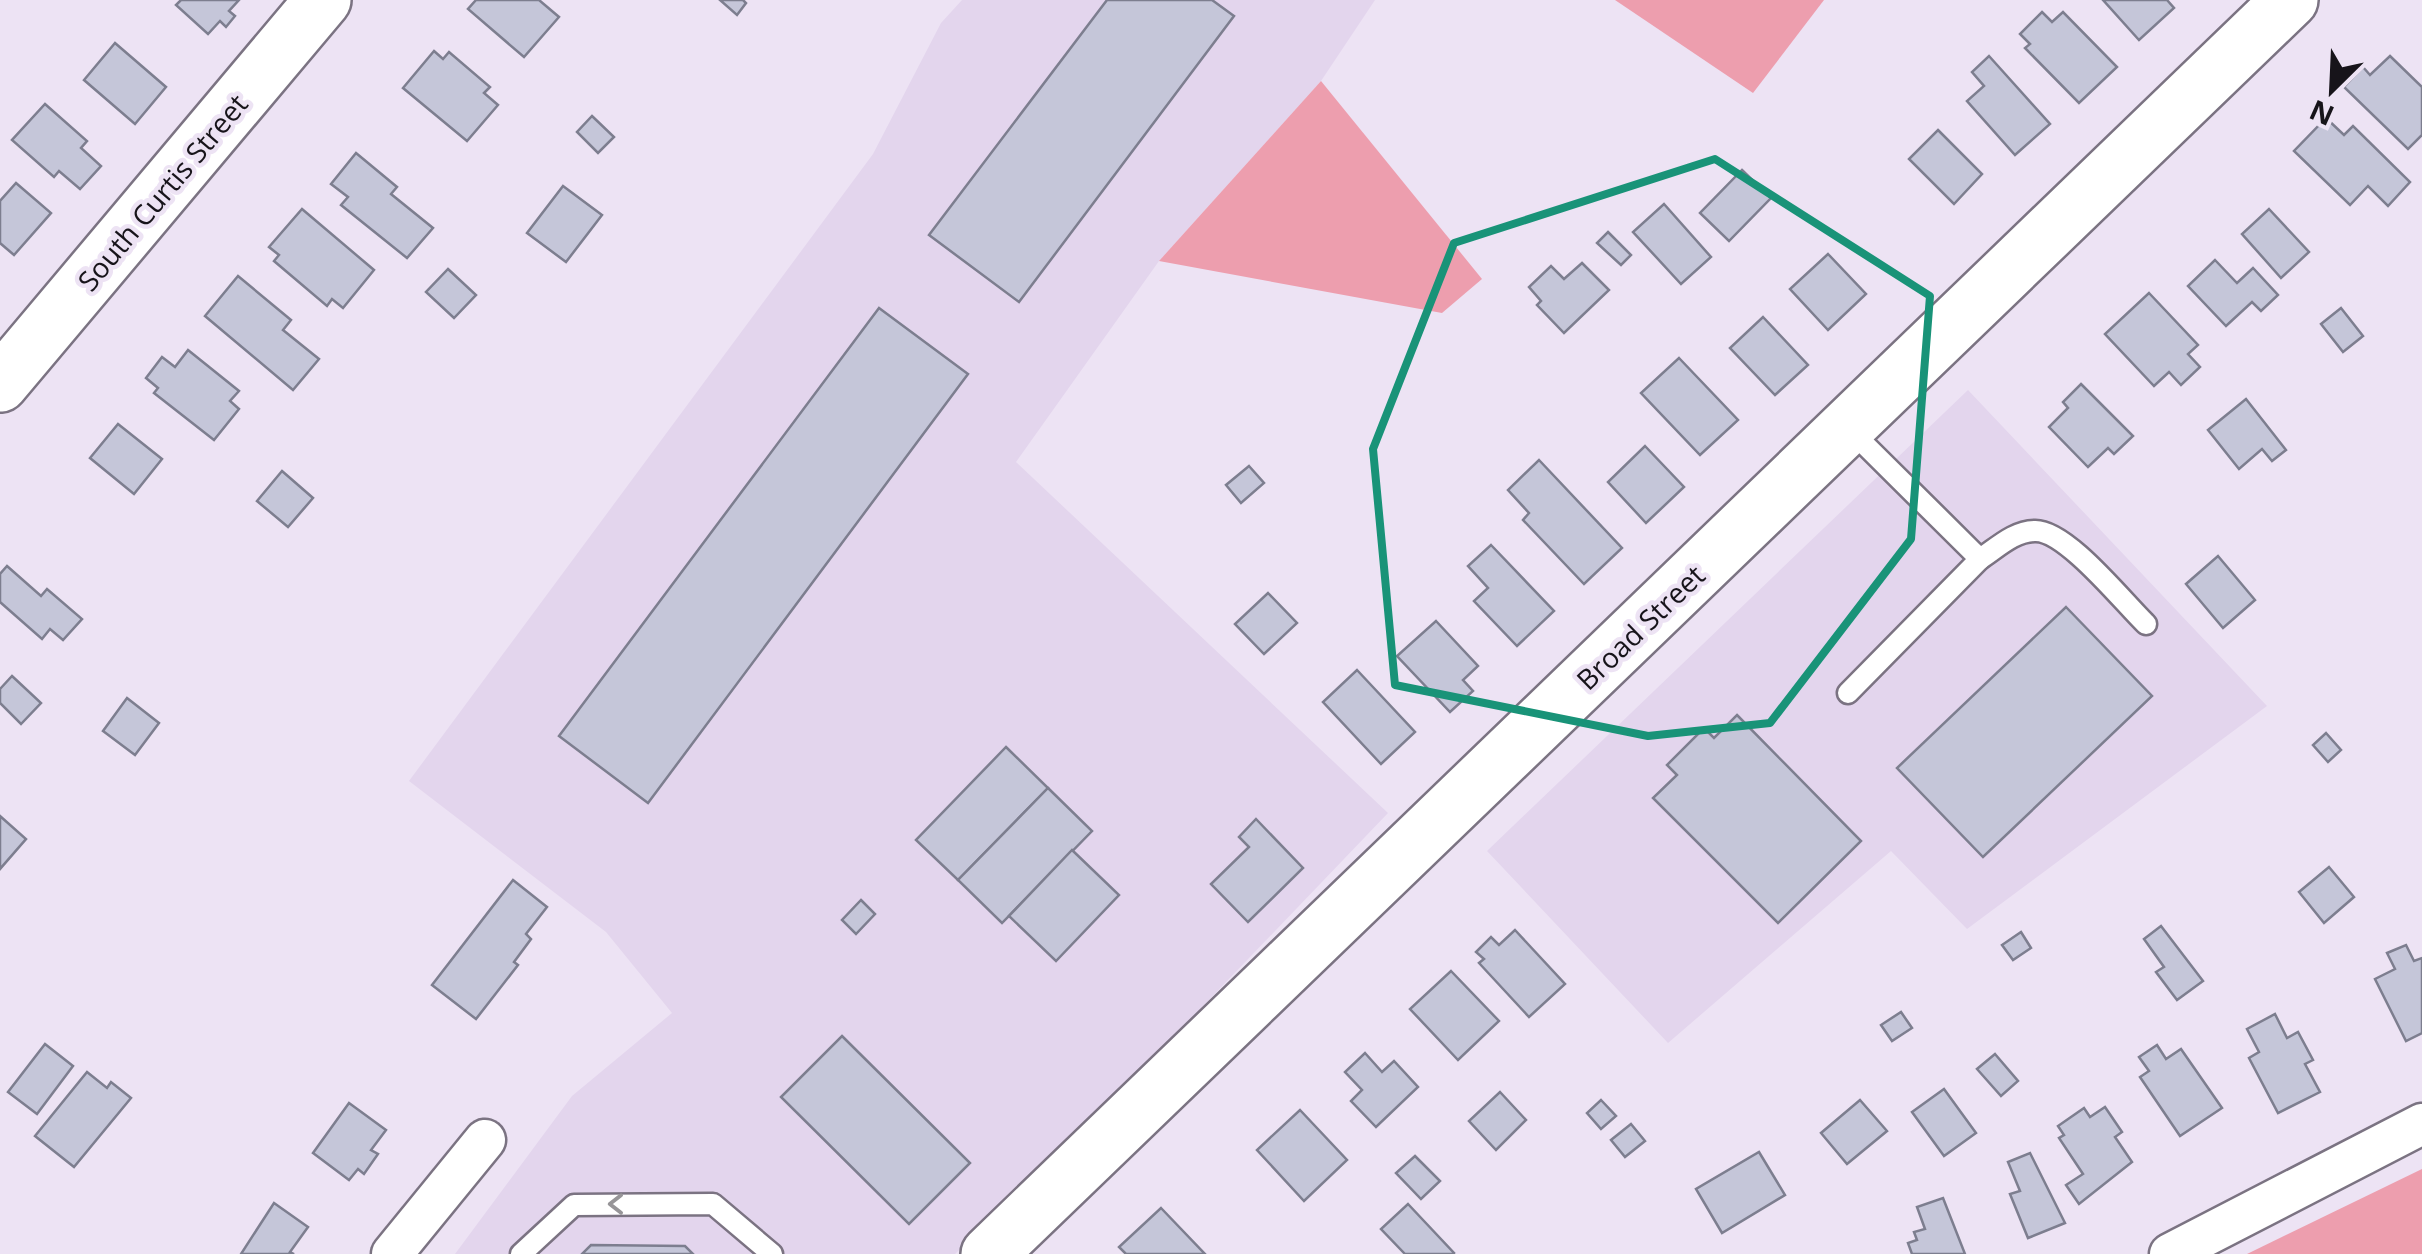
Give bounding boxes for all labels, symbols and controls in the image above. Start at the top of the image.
north arrow [2282,40,2382,140]
street label: South Curtis Street [68,86,256,298]
text: N [2303,92,2340,136]
street label: Broad Street [1568,556,1712,698]
one-way arrow [607,1193,622,1215]

